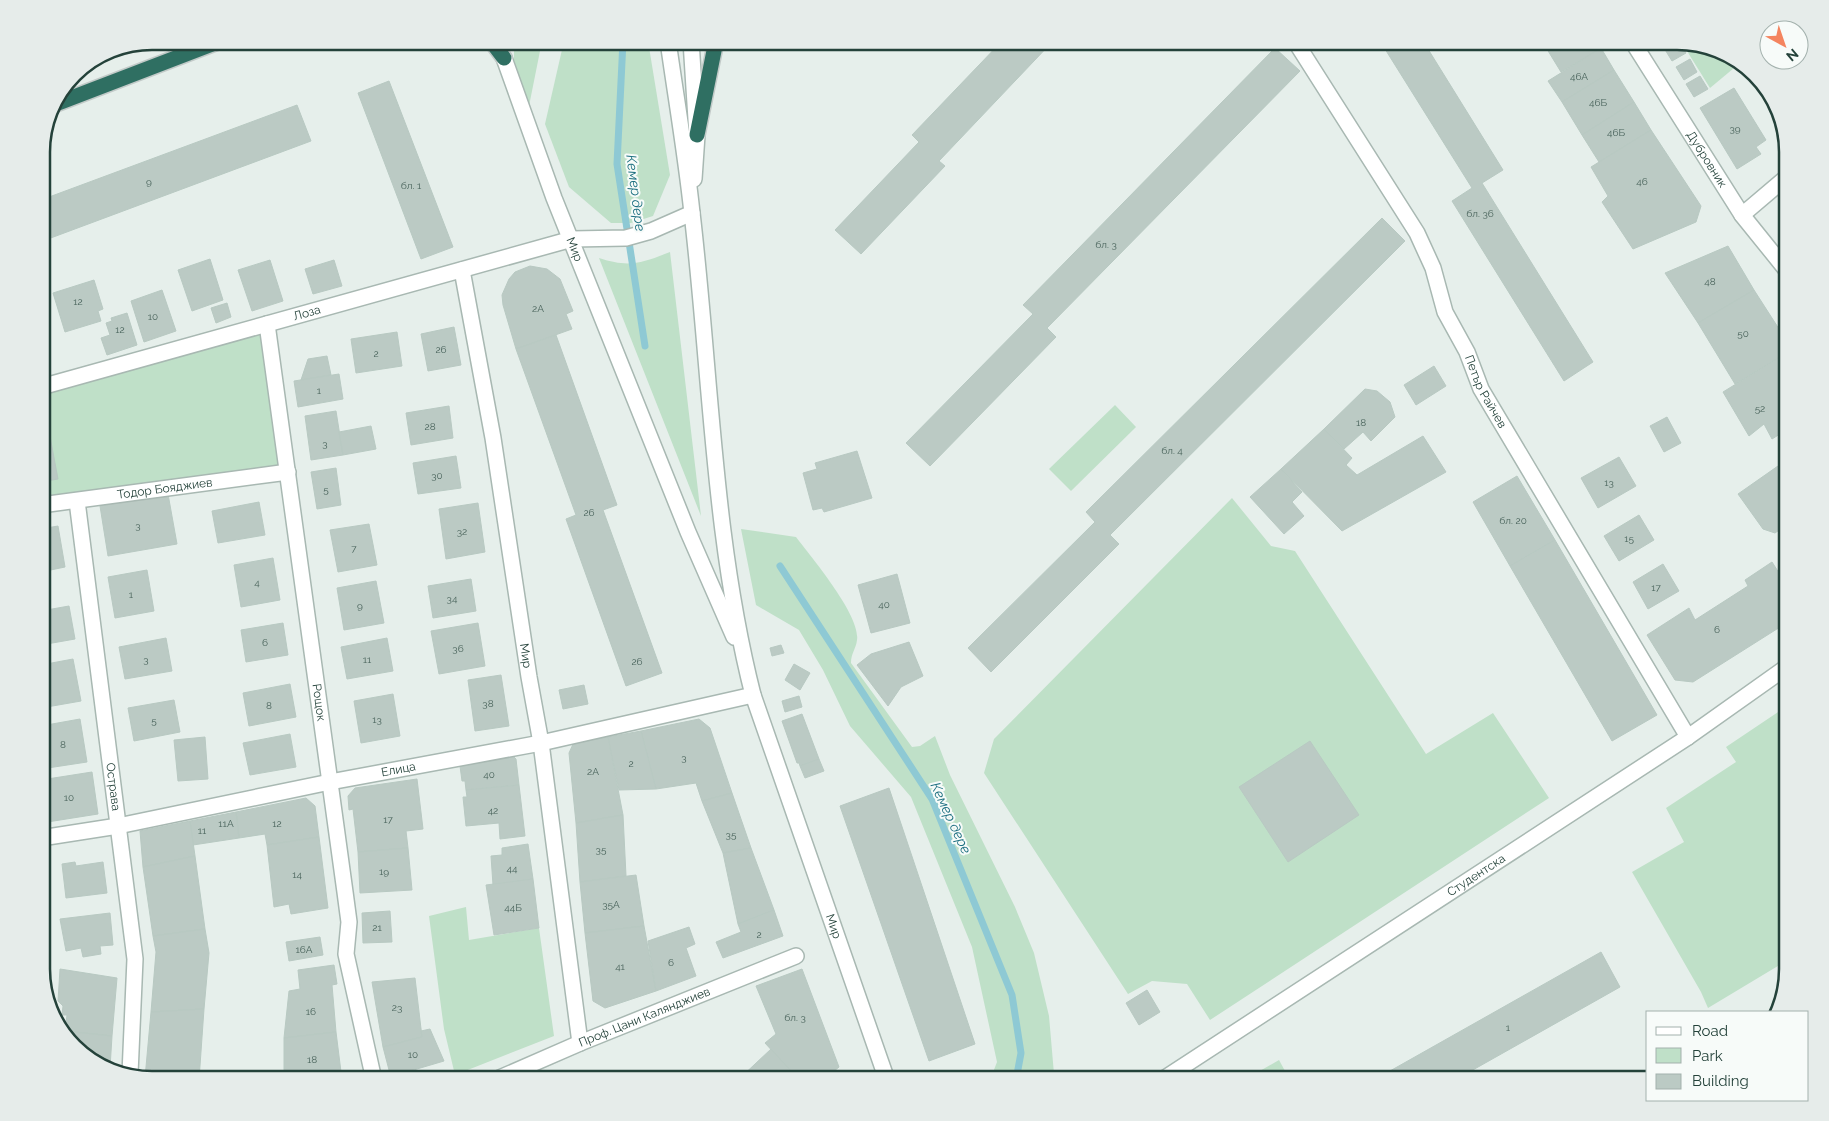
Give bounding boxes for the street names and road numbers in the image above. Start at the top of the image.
street label: Дубровник [1684,128,1730,190]
street label: Мир [563,235,586,264]
street label: Лоза [292,302,322,323]
street label: Петър Райчев [1462,353,1510,430]
street label: Тодор Бояджиев [116,475,213,502]
street label: Мир [517,642,535,669]
street label: Рощок [309,683,328,722]
street label: Елица [380,759,417,779]
street label: Острава [103,762,123,812]
street label: Студентска [1444,851,1508,899]
street label: Мир [823,912,844,941]
street label: Проф. Цани Калянджиев [577,984,712,1050]

